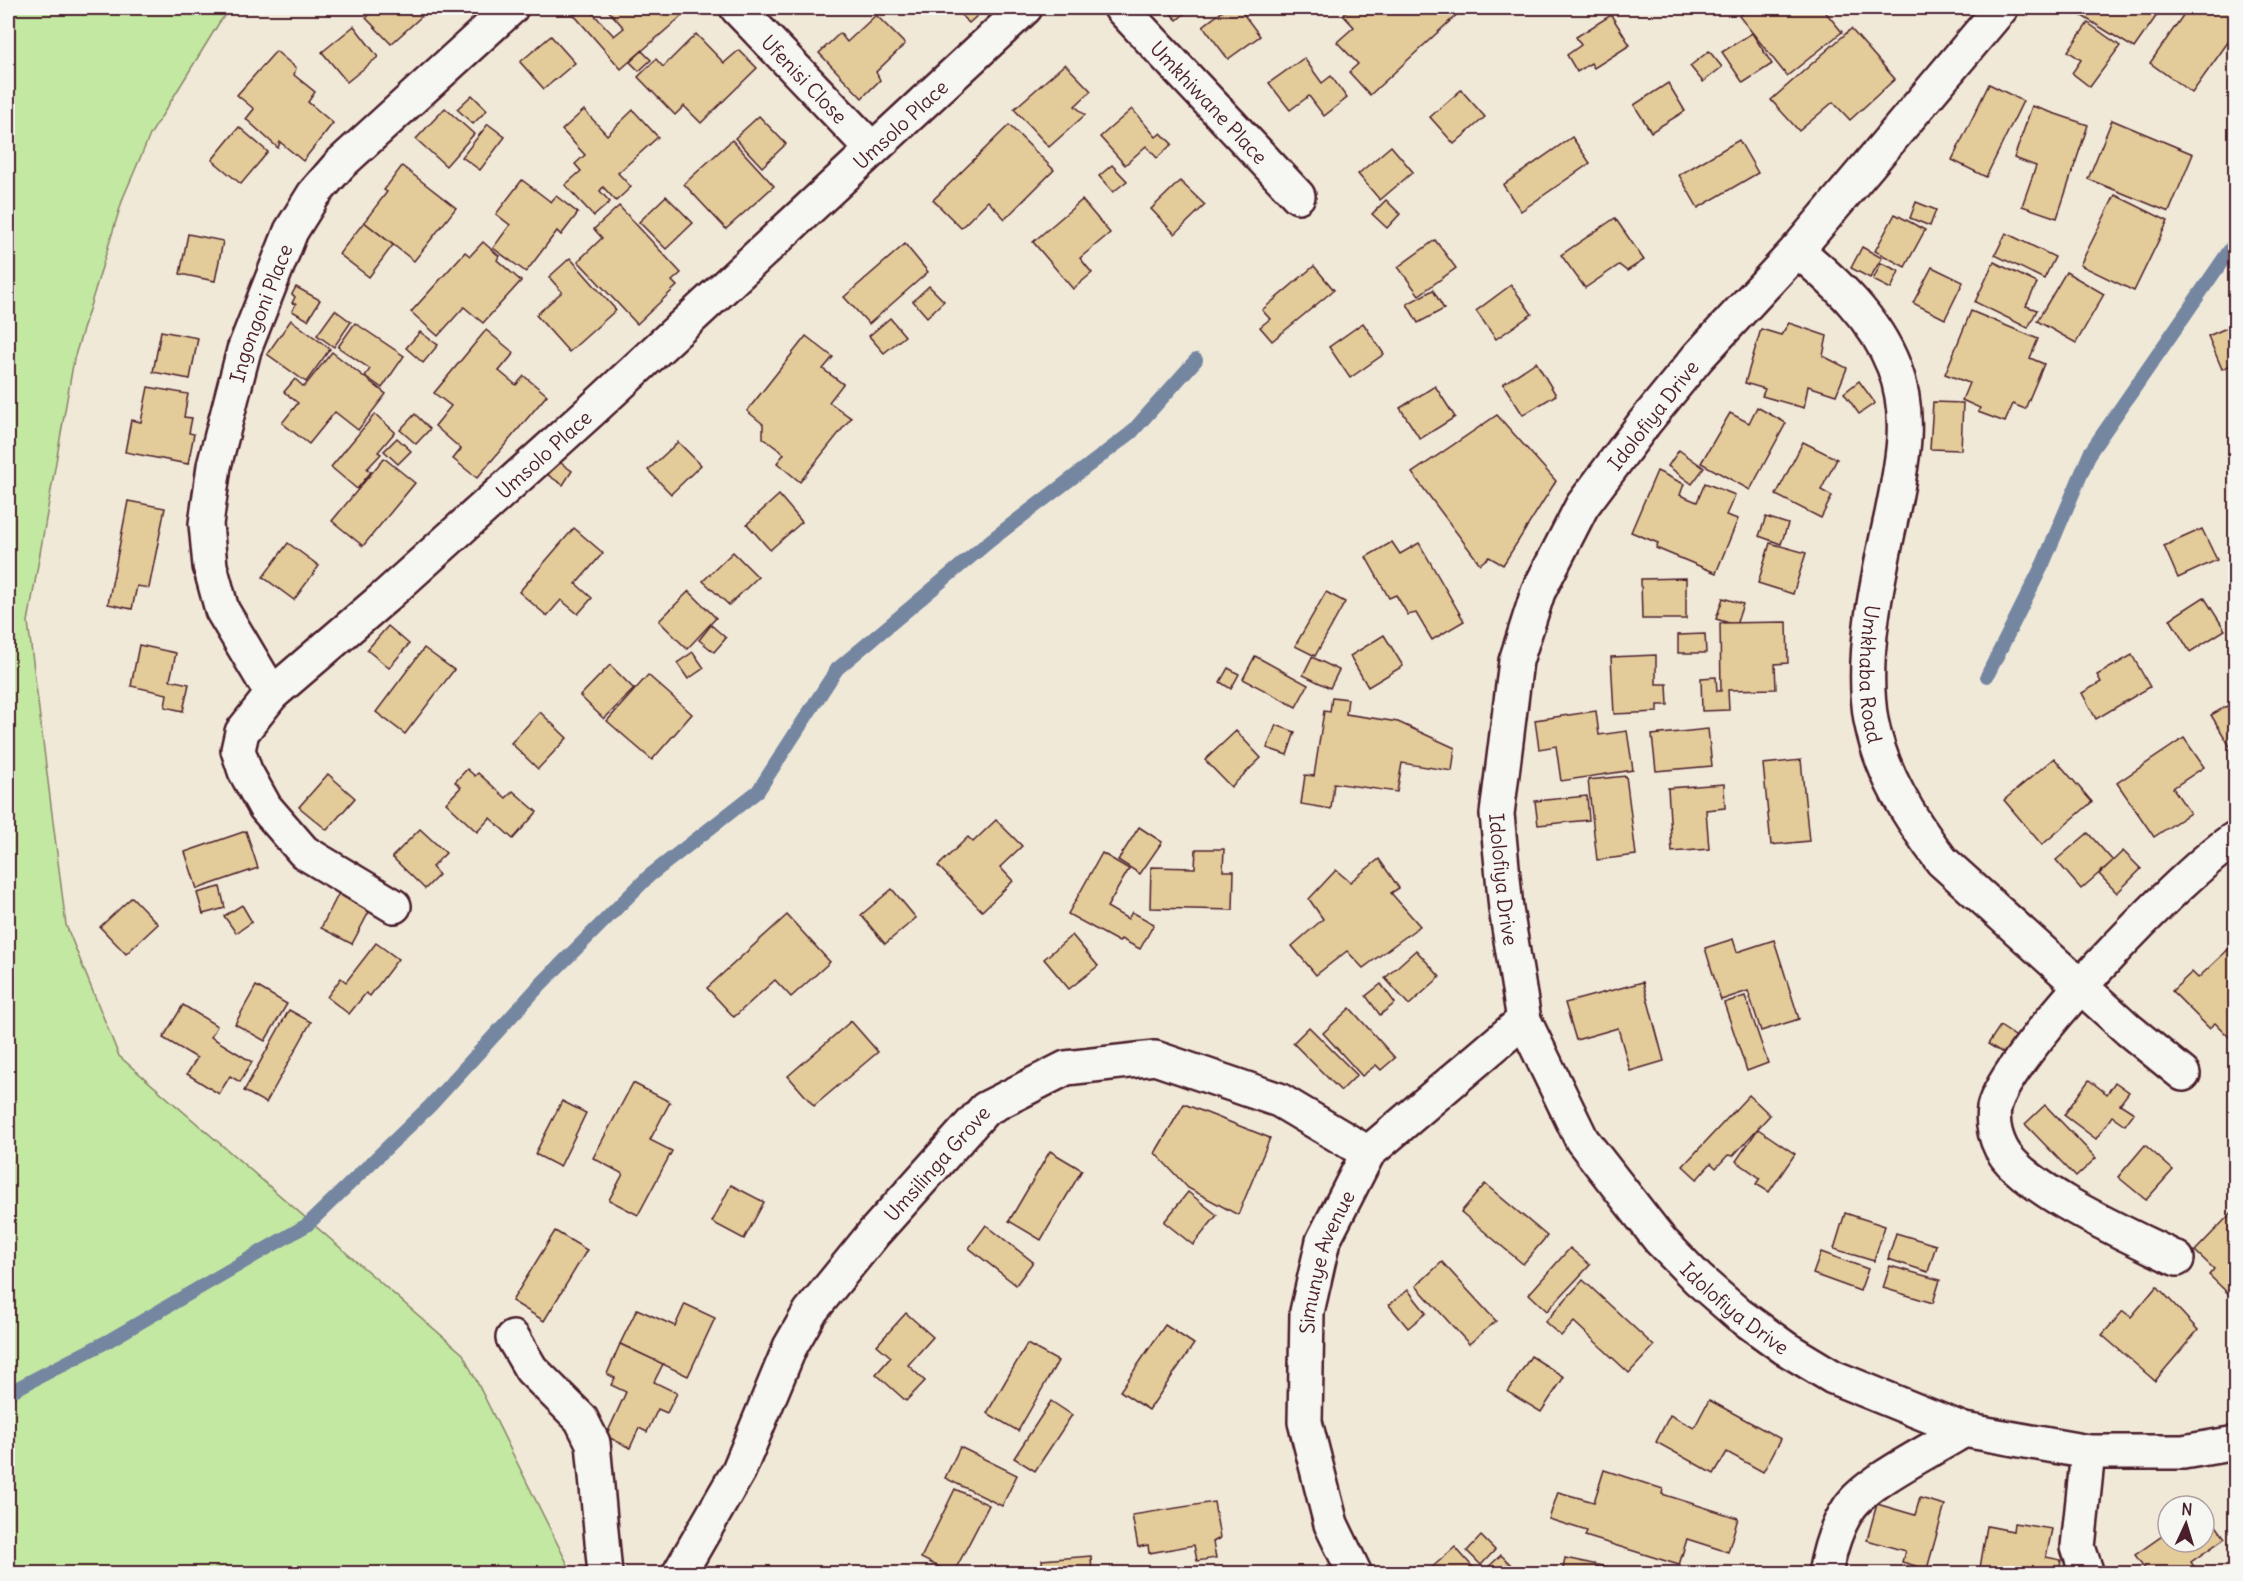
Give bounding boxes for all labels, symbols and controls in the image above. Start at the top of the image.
street label: Ufenisi Close [756,29,853,129]
street label: Umkhiwane Place [1145,35,1273,169]
street label: Umsolo Place [848,74,953,174]
street label: Ingongoni Place [224,240,297,385]
street label: Idolofiya Drive [1602,355,1704,475]
street label: Umsolo Place [490,404,596,504]
street label: Umkhaba Road [1855,603,1888,746]
street label: Idolofiya Drive [1484,812,1524,947]
street label: Umsilinga Grove [878,1100,995,1226]
street label: Simunye Avenue [1293,1186,1359,1334]
street label: Idolofiya Drive [1676,1257,1794,1360]
north arrow [2156,1494,2216,1554]
text: N [2181,1499,2193,1519]

